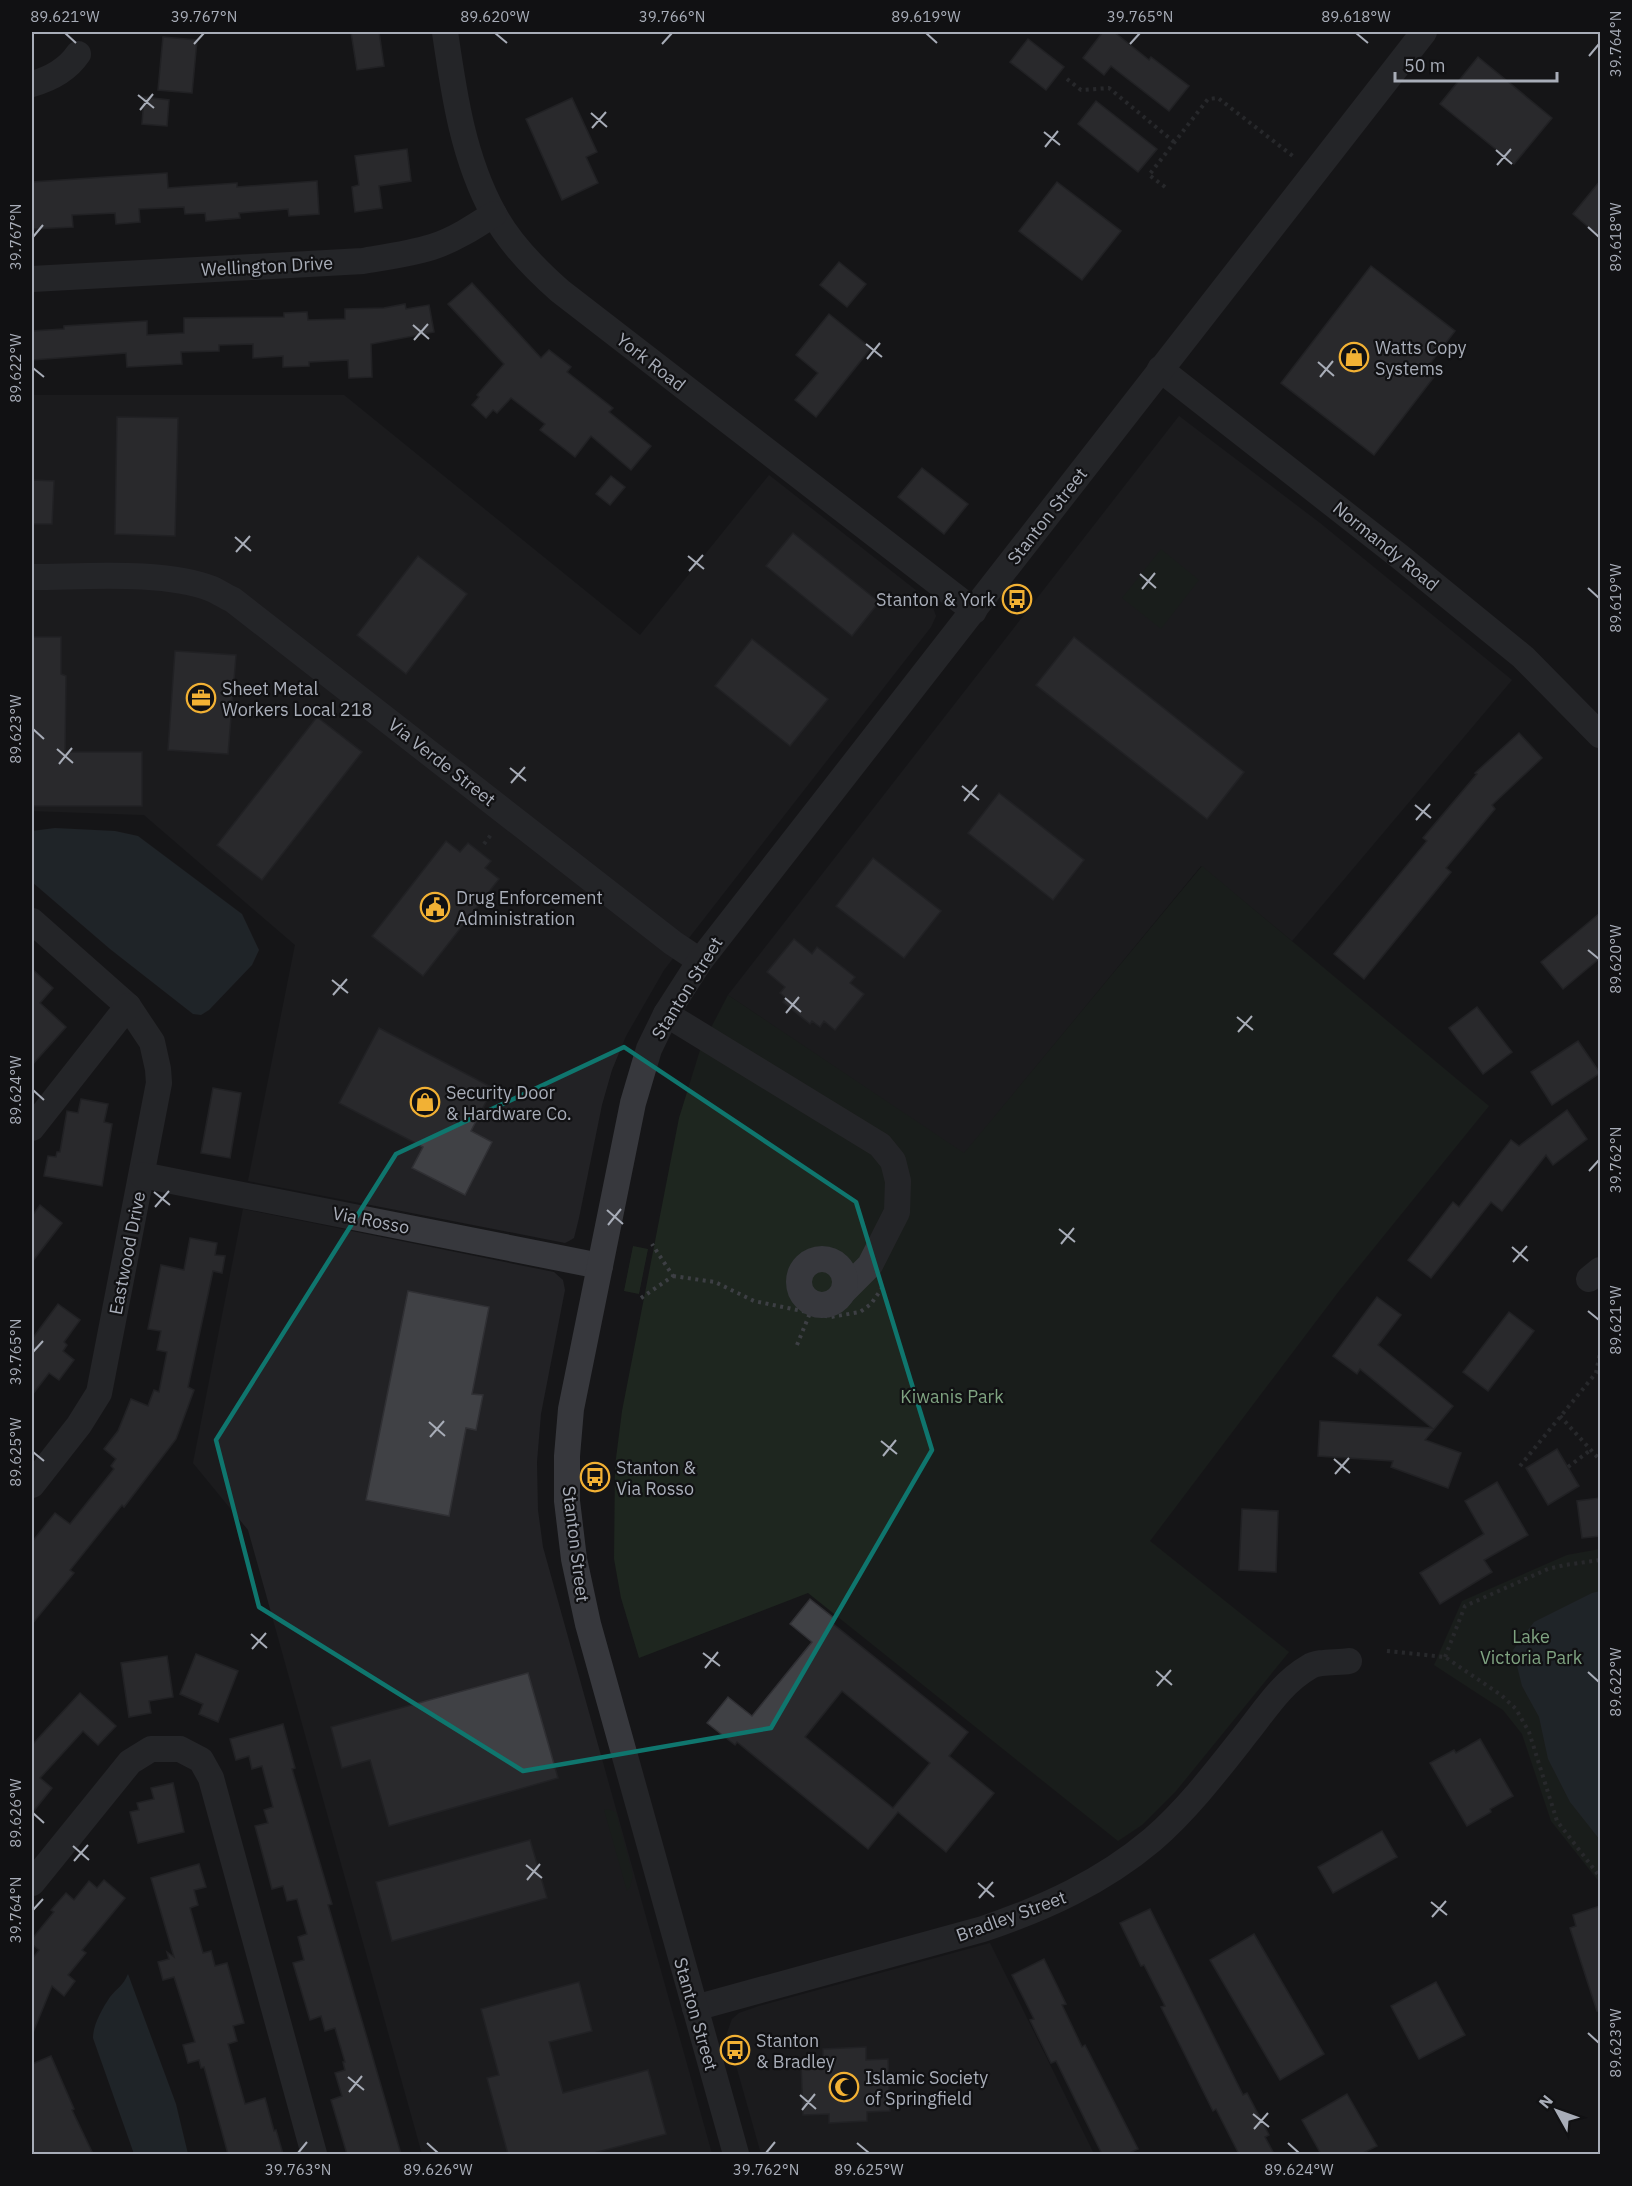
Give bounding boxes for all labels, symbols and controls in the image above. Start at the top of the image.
text: 89.621°W [30,7,100,26]
text: 39.767°N [171,7,237,26]
text: 89.620°W [460,7,530,26]
text: 39.766°N [639,7,705,26]
text: 89.619°W [891,7,961,26]
text: 39.765°N [1107,7,1173,26]
text: 89.618°W [1321,7,1391,26]
text: 39.764°N [1606,11,1625,77]
scale bar [1395,45,1557,83]
text: 50 m [1404,54,1446,77]
text: 89.618°W [1606,202,1625,272]
text: 39.767°N [6,204,25,270]
street label: Wellington Drive [200,251,334,281]
street label: York Road [612,328,690,396]
text: 89.622°W [6,333,25,403]
place label: Watts Copy Systems [1375,336,1467,380]
shop icon: Watts Copy Systems [1338,341,1370,373]
street label: Stanton Street [1002,463,1092,569]
street label: Normandy Road [1328,496,1444,596]
text: 89.619°W [1606,563,1625,633]
bus stop icon: Stanton & York [1001,583,1033,615]
place label: Stanton & York [876,588,996,611]
place label: Sheet Metal Workers Local 218 [222,677,372,721]
office icon: Sheet Metal Workers Local 218 [185,682,217,714]
text: 89.623°W [6,694,25,764]
street label: Via Verde Street [384,713,500,811]
place label: Drug Enforcement Administration [456,886,603,930]
public building icon: Drug Enforcement Administration [419,891,451,923]
text: 89.620°W [1606,924,1625,994]
street label: Stanton Street [646,932,728,1044]
text: 89.624°W [6,1055,25,1125]
place label: Security Door & Hardware Co. [446,1081,572,1125]
shop icon: Security Door & Hardware Co. [409,1086,441,1118]
text: 39.762°N [1606,1127,1625,1193]
street label: Eastwood Drive [104,1189,150,1317]
street label: Via Rosso [330,1201,412,1239]
text: 89.621°W [1606,1285,1625,1355]
text: 39.765°N [6,1319,25,1385]
park label: Kiwanis Park [900,1385,1004,1408]
text: 89.625°W [6,1417,25,1487]
place label: Stanton & Via Rosso [616,1456,696,1500]
bus stop icon: Stanton & Via Rosso [579,1461,611,1493]
street label: Stanton Street [557,1485,595,1603]
park label: Lake Victoria Park [1480,1625,1583,1669]
text: 89.622°W [1606,1647,1625,1717]
text: 89.626°W [6,1778,25,1848]
text: 39.764°N [6,1877,25,1943]
street label: Bradley Street [953,1885,1069,1947]
street label: Stanton Street [669,1955,723,2073]
text: 89.623°W [1606,2008,1625,2078]
place label: Stanton & Bradley [756,2029,835,2073]
bus stop icon: Stanton & Bradley [719,2034,751,2066]
place label: Islamic Society of Springfield [865,2066,988,2110]
mosque icon: Islamic Society of Springfield [828,2071,860,2103]
north arrow [1527,2081,1587,2141]
text: N [1534,2090,1557,2112]
text: 39.763°N [265,2160,331,2179]
text: 89.626°W [403,2160,473,2179]
text: 39.762°N [733,2160,799,2179]
text: 89.625°W [834,2160,904,2179]
text: 89.624°W [1264,2160,1334,2179]

